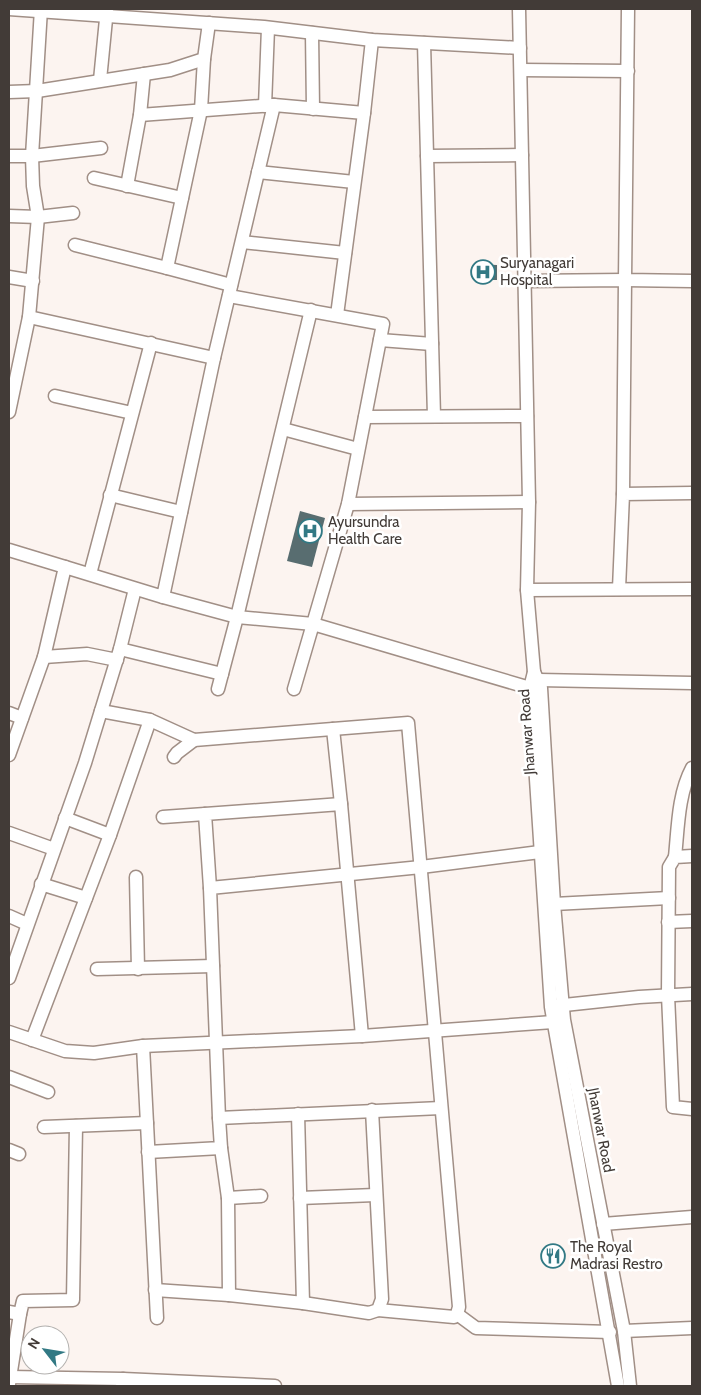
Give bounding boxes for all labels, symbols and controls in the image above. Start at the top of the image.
place label: Suryanagari Hospital [500,254,574,289]
hospital icon: Suryanagari Hospital [470,259,496,285]
place label: Ayursundra Health Care [328,513,402,548]
hospital icon: Ayursundra Health Care [297,518,323,544]
street label: Jhanwar Road [515,689,539,776]
street label: Jhanwar Road [584,1085,618,1174]
place label: The Royal Madrasi Restro [570,1238,663,1273]
restaurant icon: The Royal Madrasi Restro [540,1243,566,1269]
north arrow [20,1325,70,1375]
text: N [24,1334,44,1352]

